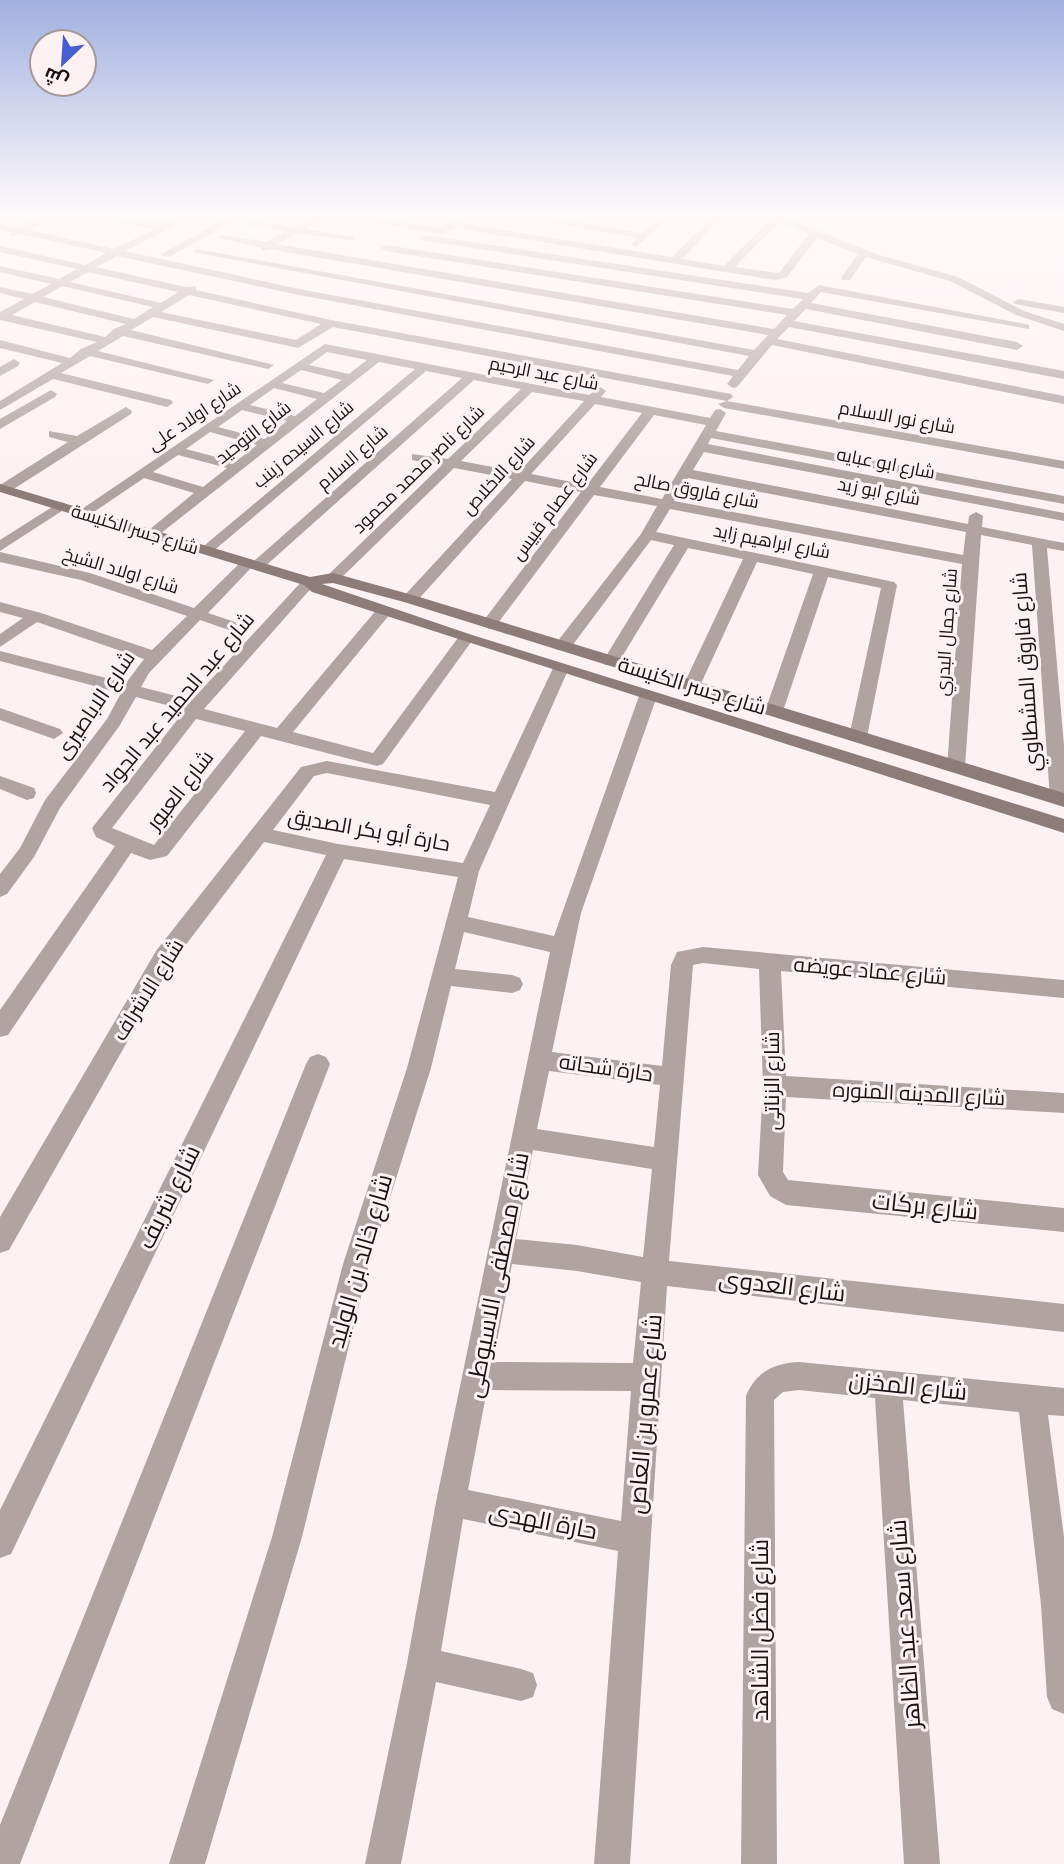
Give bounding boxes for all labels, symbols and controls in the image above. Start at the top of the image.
north arrow [28,28,98,98]
text: ش [40,62,72,94]
street label: شارع عبد الرحيم [487,352,601,396]
street label: شارع اولاد على [143,377,246,456]
street label: شارع التوحيد [211,396,296,469]
street label: شارع السيده زينب [248,396,359,494]
street label: شارع نور الاسلام [837,396,957,440]
street label: شارع ناصر محمد محمود [348,401,490,539]
street label: شارع السلام [312,420,393,495]
street label: شارع الاخلاص [457,431,540,520]
street label: شارع ابو عبايه [835,443,937,485]
street label: شارع عصام قبيس [507,448,603,565]
street label: شارع فاروق صالح [633,468,761,514]
street label: شارع ابو زيد [835,473,922,511]
street label: شارع جسر الكنيسة [68,500,201,560]
street label: شارع ابراهيم زايد [711,519,832,565]
street label: شارع اولاد الشيخ [60,542,181,599]
street label: شارع جمال البدري [931,567,965,697]
street label: شارع فاروق المشطاوي [1007,571,1049,773]
street label: شارع عبد الحميد عبد الجواد [95,607,261,798]
street label: شارع الاباصيرى [50,646,142,765]
street label: شارع جسر الكنيسة [614,652,769,722]
street label: شارع العبور [141,746,220,836]
street label: حارة أبو بكر الصديق [286,803,452,857]
street label: شارع الاشراف [107,935,190,1046]
street label: شارع عماد عويضه [792,952,948,992]
street label: شارع الزناتى [760,1031,786,1131]
street label: حارة شحاته [558,1050,654,1086]
street label: شارع المدينه المنوره [832,1077,1006,1113]
street label: شارع شريف [132,1140,208,1254]
street label: شارع مصطفى الاسيوطى [459,1150,537,1401]
street label: شارع خالد بن الوليد [322,1171,400,1352]
street label: شارع بركات [870,1187,979,1227]
street label: شارع العدوى [717,1264,847,1310]
street label: شارع عمرو بن العاص [622,1313,670,1515]
street label: شارع المخزن [847,1366,969,1408]
street label: حارة الهدى [487,1497,599,1545]
street label: شارع سعد عبد الظاهر [884,1518,928,1731]
street label: شارع فضل الشاهد [746,1539,776,1721]

